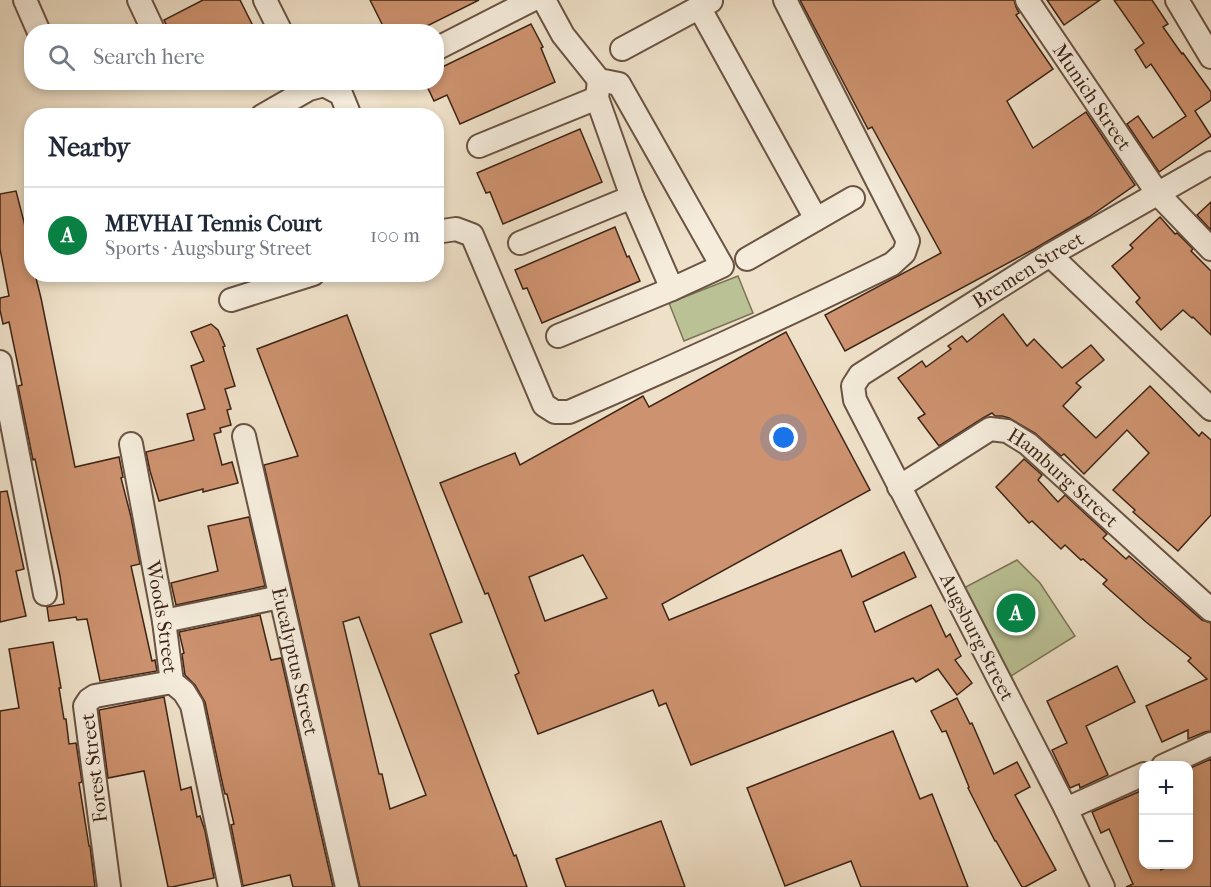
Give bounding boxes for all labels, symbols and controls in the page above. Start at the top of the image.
search box [24,24,444,90]
street label: Munich Street [1048,39,1137,155]
icon: search [45,41,78,74]
text: Search here [93,44,205,70]
text: Nearby [48,132,130,163]
text: MEVHAI Tennis Court [105,211,322,237]
text: A [61,224,74,247]
text: 100 m [370,224,420,247]
street label: Bremen Street [968,227,1088,313]
text: Sports · Augsburg Street [105,237,312,260]
your location [769,423,798,452]
street label: Hamburg Street [1004,423,1123,532]
street label: Woods Street [141,558,182,675]
street label: Augsburg Street [935,569,1019,705]
street label: Eucalyptus Street [267,585,323,737]
pin: A [996,590,1036,636]
street label: Forest Street [76,712,112,824]
map controls [1139,761,1193,869]
button: + [1139,761,1193,815]
button: − [1139,815,1193,869]

